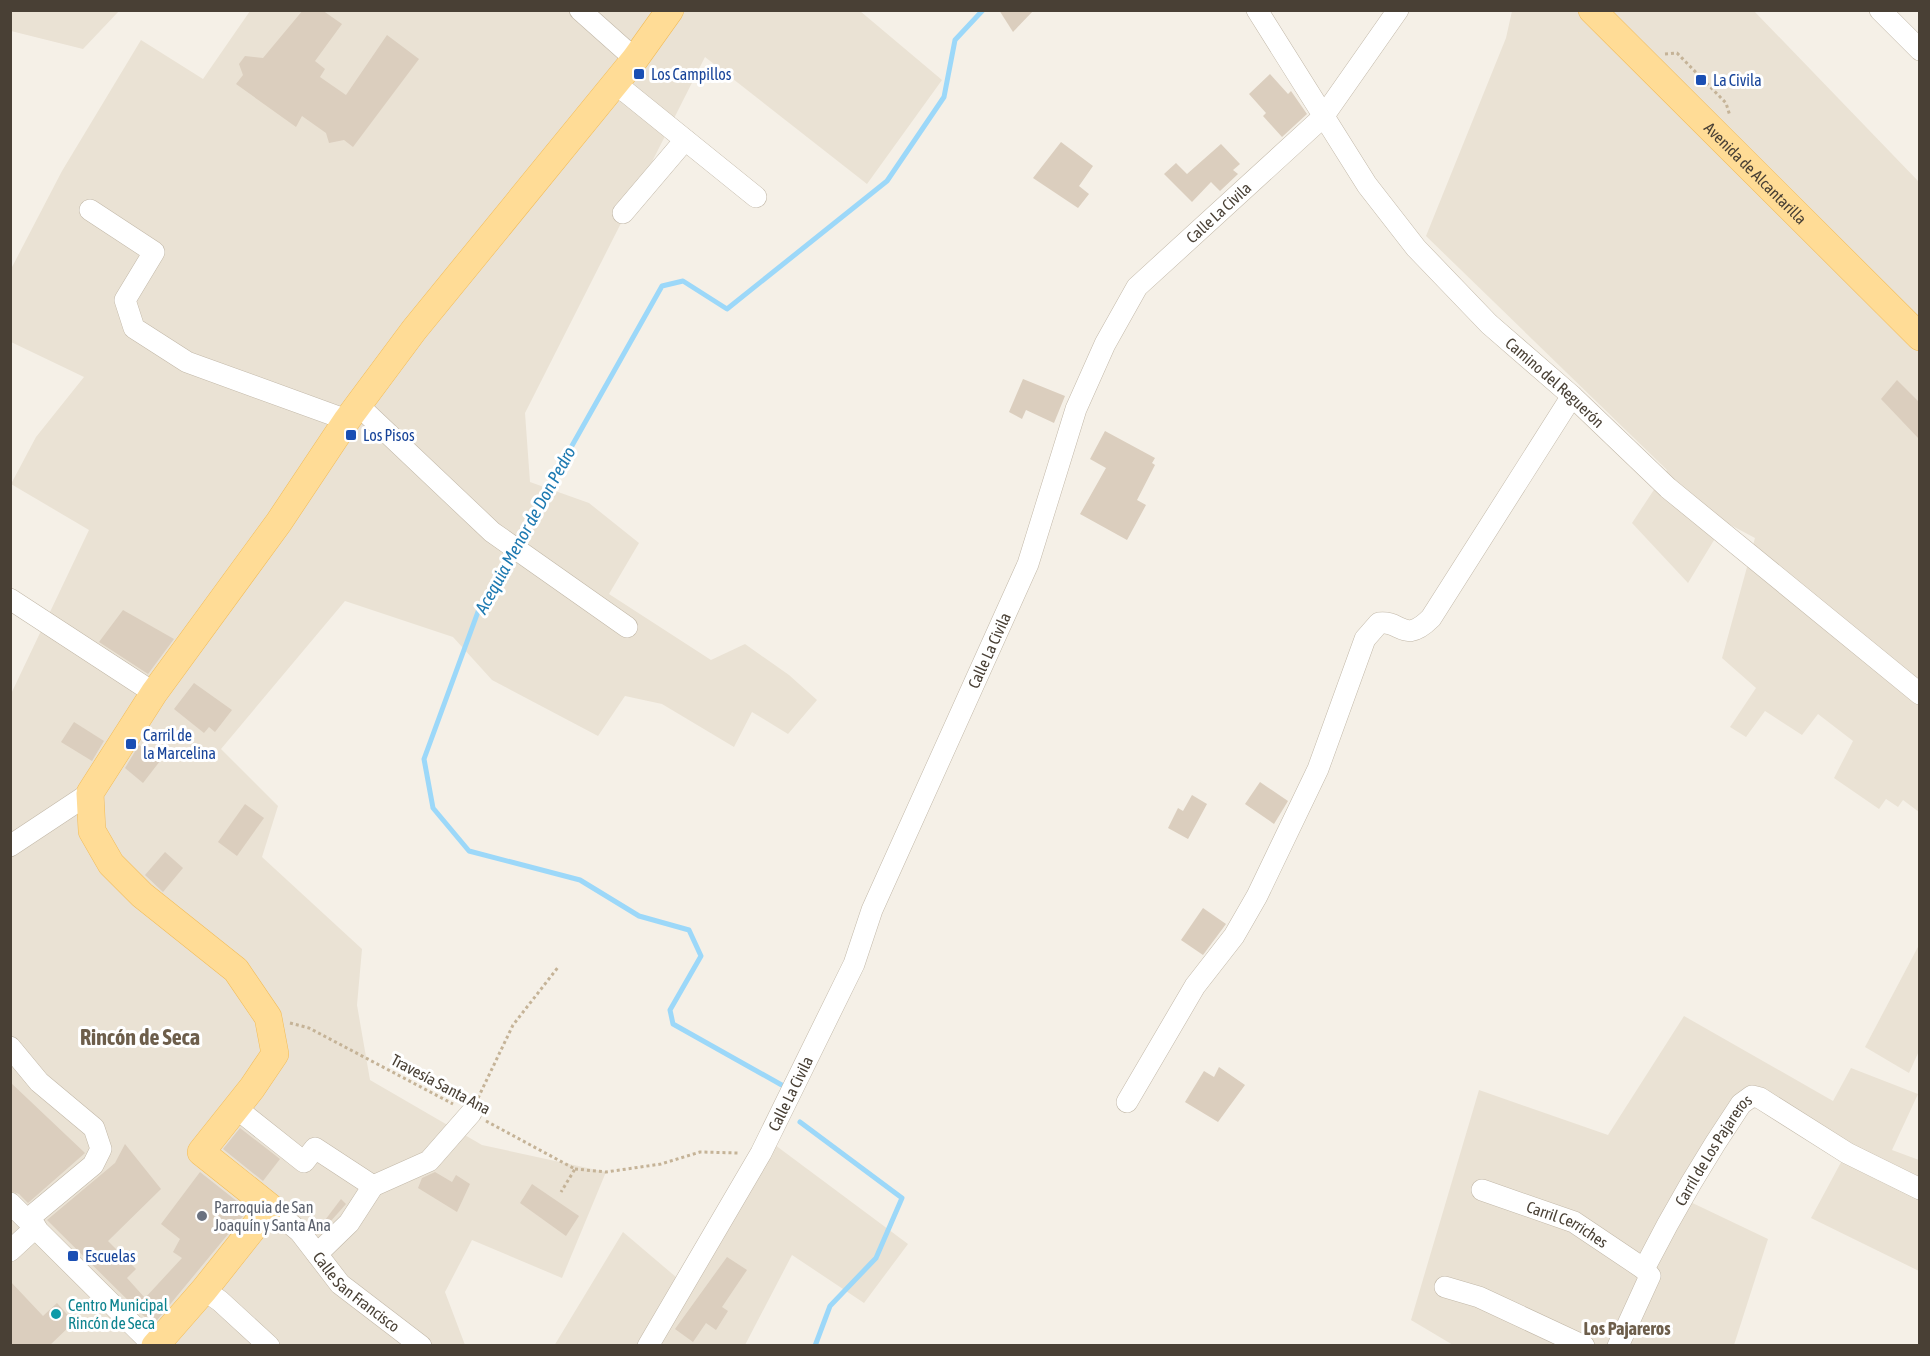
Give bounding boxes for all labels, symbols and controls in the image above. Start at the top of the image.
place label: Los Campillos [651,65,732,84]
marker: Los Campillos [632,67,646,81]
place label: La Civila [1713,71,1762,89]
marker: La Civila [1694,73,1708,87]
street label: Avenida de Alcantarilla [1701,118,1810,228]
street label: Calle La Civila [1182,178,1255,247]
street label: Camino del Reguerón [1502,334,1608,431]
place label: Los Pisos [363,426,415,444]
marker: Los Pisos [344,428,358,442]
water label: Acequia Menor de Don Pedro [470,443,580,618]
street label: Calle La Civila [964,610,1014,691]
place label: Carril de la Marcelina [143,726,216,762]
marker: Carril de la Marcelina [124,737,138,751]
district label: Rincón de Seca [80,1024,200,1050]
street label: Travesía Santa Ana [388,1050,494,1118]
street label: Calle La Civila [764,1053,816,1134]
street label: Carril de Los Pajareros [1671,1090,1755,1209]
street label: Carril Cerriches [1524,1197,1612,1251]
place label: Parroquia de San Joaquín y Santa Ana [214,1198,331,1235]
marker: Parroquia de San Joaquín y Santa Ana [195,1209,209,1223]
place label: Escuelas [85,1247,136,1265]
street label: Calle San Francisco [310,1248,403,1335]
marker: Escuelas [66,1249,80,1263]
place label: Centro Municipal Rincón de Seca [68,1296,169,1332]
marker: Centro Municipal Rincón de Seca [49,1307,63,1321]
district label: Los Pajareros [1583,1318,1671,1339]

